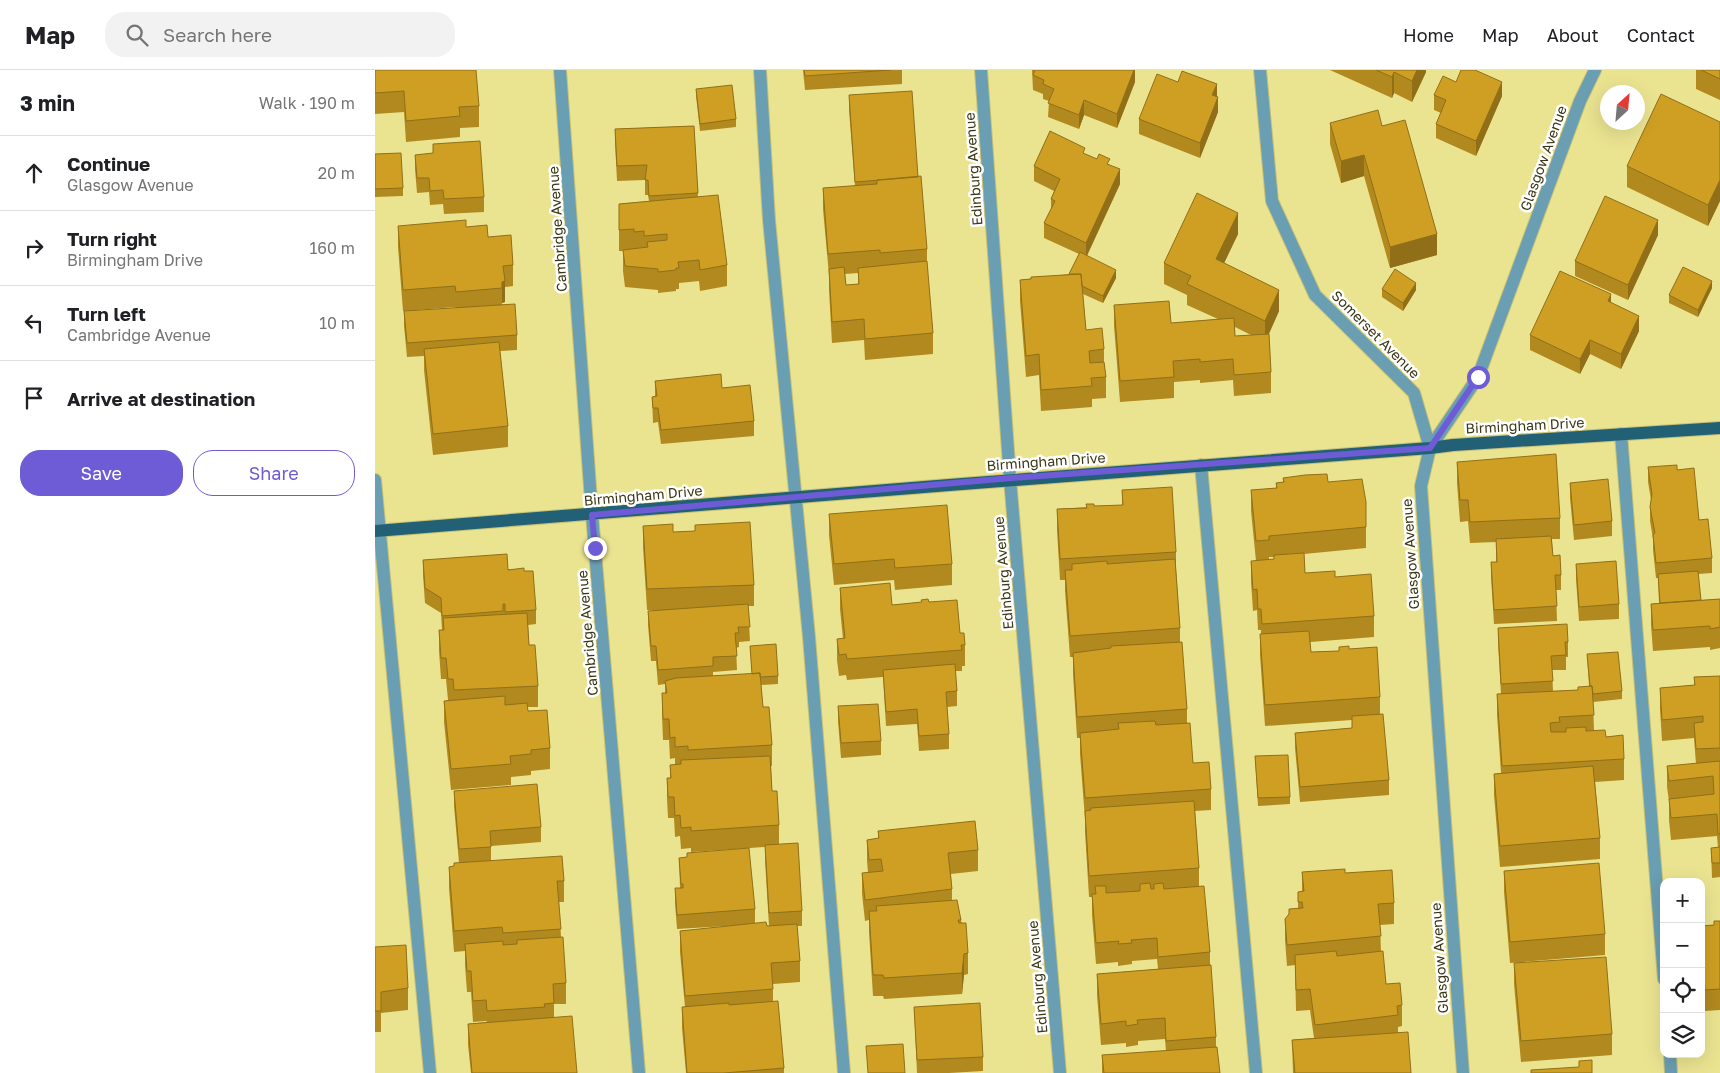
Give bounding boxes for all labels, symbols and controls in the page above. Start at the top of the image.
search box [105,12,455,57]
text: Map [25,20,75,49]
icon: search [123,21,151,49]
text: Search here [163,23,272,46]
text: Home [1403,24,1454,46]
text: Map [1482,24,1519,46]
text: About [1547,24,1599,46]
text: Contact [1627,24,1695,46]
north arrow [1600,85,1645,130]
text: 3 min [20,90,75,116]
text: Walk · 190 m [259,93,355,113]
street label: Glasgow Avenue [1516,103,1570,213]
street label: Edinburg Avenue [961,112,985,226]
text: Continue [67,152,150,175]
icon: ahead [20,159,48,187]
text: 20 m [318,163,355,183]
street label: Cambridge Avenue [544,166,570,292]
text: Glasgow Avenue [67,175,194,195]
text: Turn right [67,227,157,250]
icon: right [20,234,48,262]
text: 160 m [309,238,355,258]
text: Birmingham Drive [67,250,203,270]
street label: Somerset Avenue [1328,286,1424,382]
text: Turn left [67,302,146,325]
icon: left [20,309,48,337]
text: 10 m [319,313,355,333]
text: Cambridge Avenue [67,325,211,345]
route start [1467,366,1490,389]
icon: arrive [20,384,48,412]
text: Arrive at destination [67,387,255,410]
street label: Birmingham Drive [1465,413,1585,437]
street label: Birmingham Drive [986,448,1106,474]
button: Save [20,450,183,496]
button: Share [193,450,355,496]
street label: Birmingham Drive [583,481,703,509]
street label: Glasgow Avenue [1398,498,1422,610]
street label: Edinburg Avenue [990,516,1016,630]
route end [584,537,607,560]
street label: Cambridge Avenue [573,570,601,696]
map controls [1660,878,1705,1058]
button: + [1660,878,1705,923]
street label: Glasgow Avenue [1427,902,1451,1014]
street label: Edinburg Avenue [1024,920,1050,1034]
button: − [1660,923,1705,968]
button: locate [1660,968,1705,1013]
button: layers [1660,1013,1705,1058]

